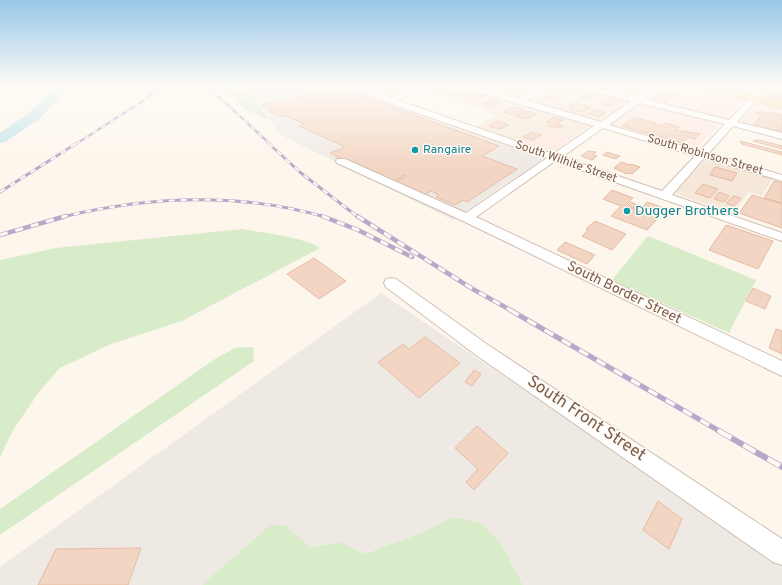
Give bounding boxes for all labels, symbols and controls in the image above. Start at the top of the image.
street label: South Robinson Street [645,131,765,179]
street label: South Wilhite Street [513,137,619,187]
place label: Rangaire [423,142,471,158]
marker: Rangaire [410,145,420,155]
place label: Dugger Brothers [635,203,739,220]
marker: Dugger Brothers [622,206,632,216]
street label: South Border Street [564,258,684,328]
street label: South Front Street [522,371,650,467]

